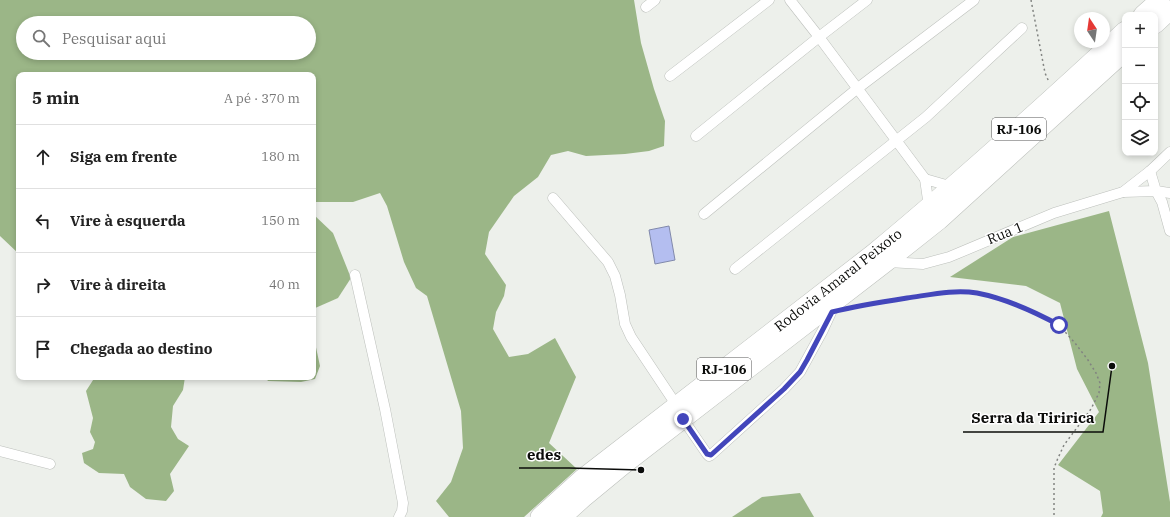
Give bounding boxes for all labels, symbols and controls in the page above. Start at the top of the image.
north arrow [1074,12,1110,48]
map controls [1122,12,1158,156]
button: + [1122,12,1158,48]
search box [16,16,316,60]
icon: search [30,27,52,49]
text: Pesquisar aqui [62,29,166,48]
button: − [1122,48,1158,84]
button: locate [1122,84,1158,120]
text: 5 min [32,87,80,109]
text: A pé · 370 m [224,90,300,107]
road number: RJ-106 [992,118,1046,140]
button: layers [1122,120,1158,156]
icon: ahead [32,146,54,168]
text: Siga em frente [70,147,177,166]
text: 180 m [261,148,300,165]
icon: left [32,210,54,232]
text: Vire à esquerda [70,211,186,230]
text: 150 m [261,212,300,229]
street label: Rua 1 [984,218,1026,248]
street label: Rodovia Amaral Peixoto [771,225,905,335]
icon: right [32,274,54,296]
text: Vire à direita [70,275,166,294]
text: 40 m [269,276,300,293]
route start [1050,316,1068,334]
icon: arrive [32,338,54,360]
text: Chegada ao destino [70,339,213,358]
road number: RJ-106 [697,358,751,380]
callout: Serra da Tiririca [963,405,1103,432]
text: Serra da Tiririca [971,408,1095,427]
route end [674,410,692,428]
callout: edes [519,441,569,468]
text: edes [527,445,561,464]

